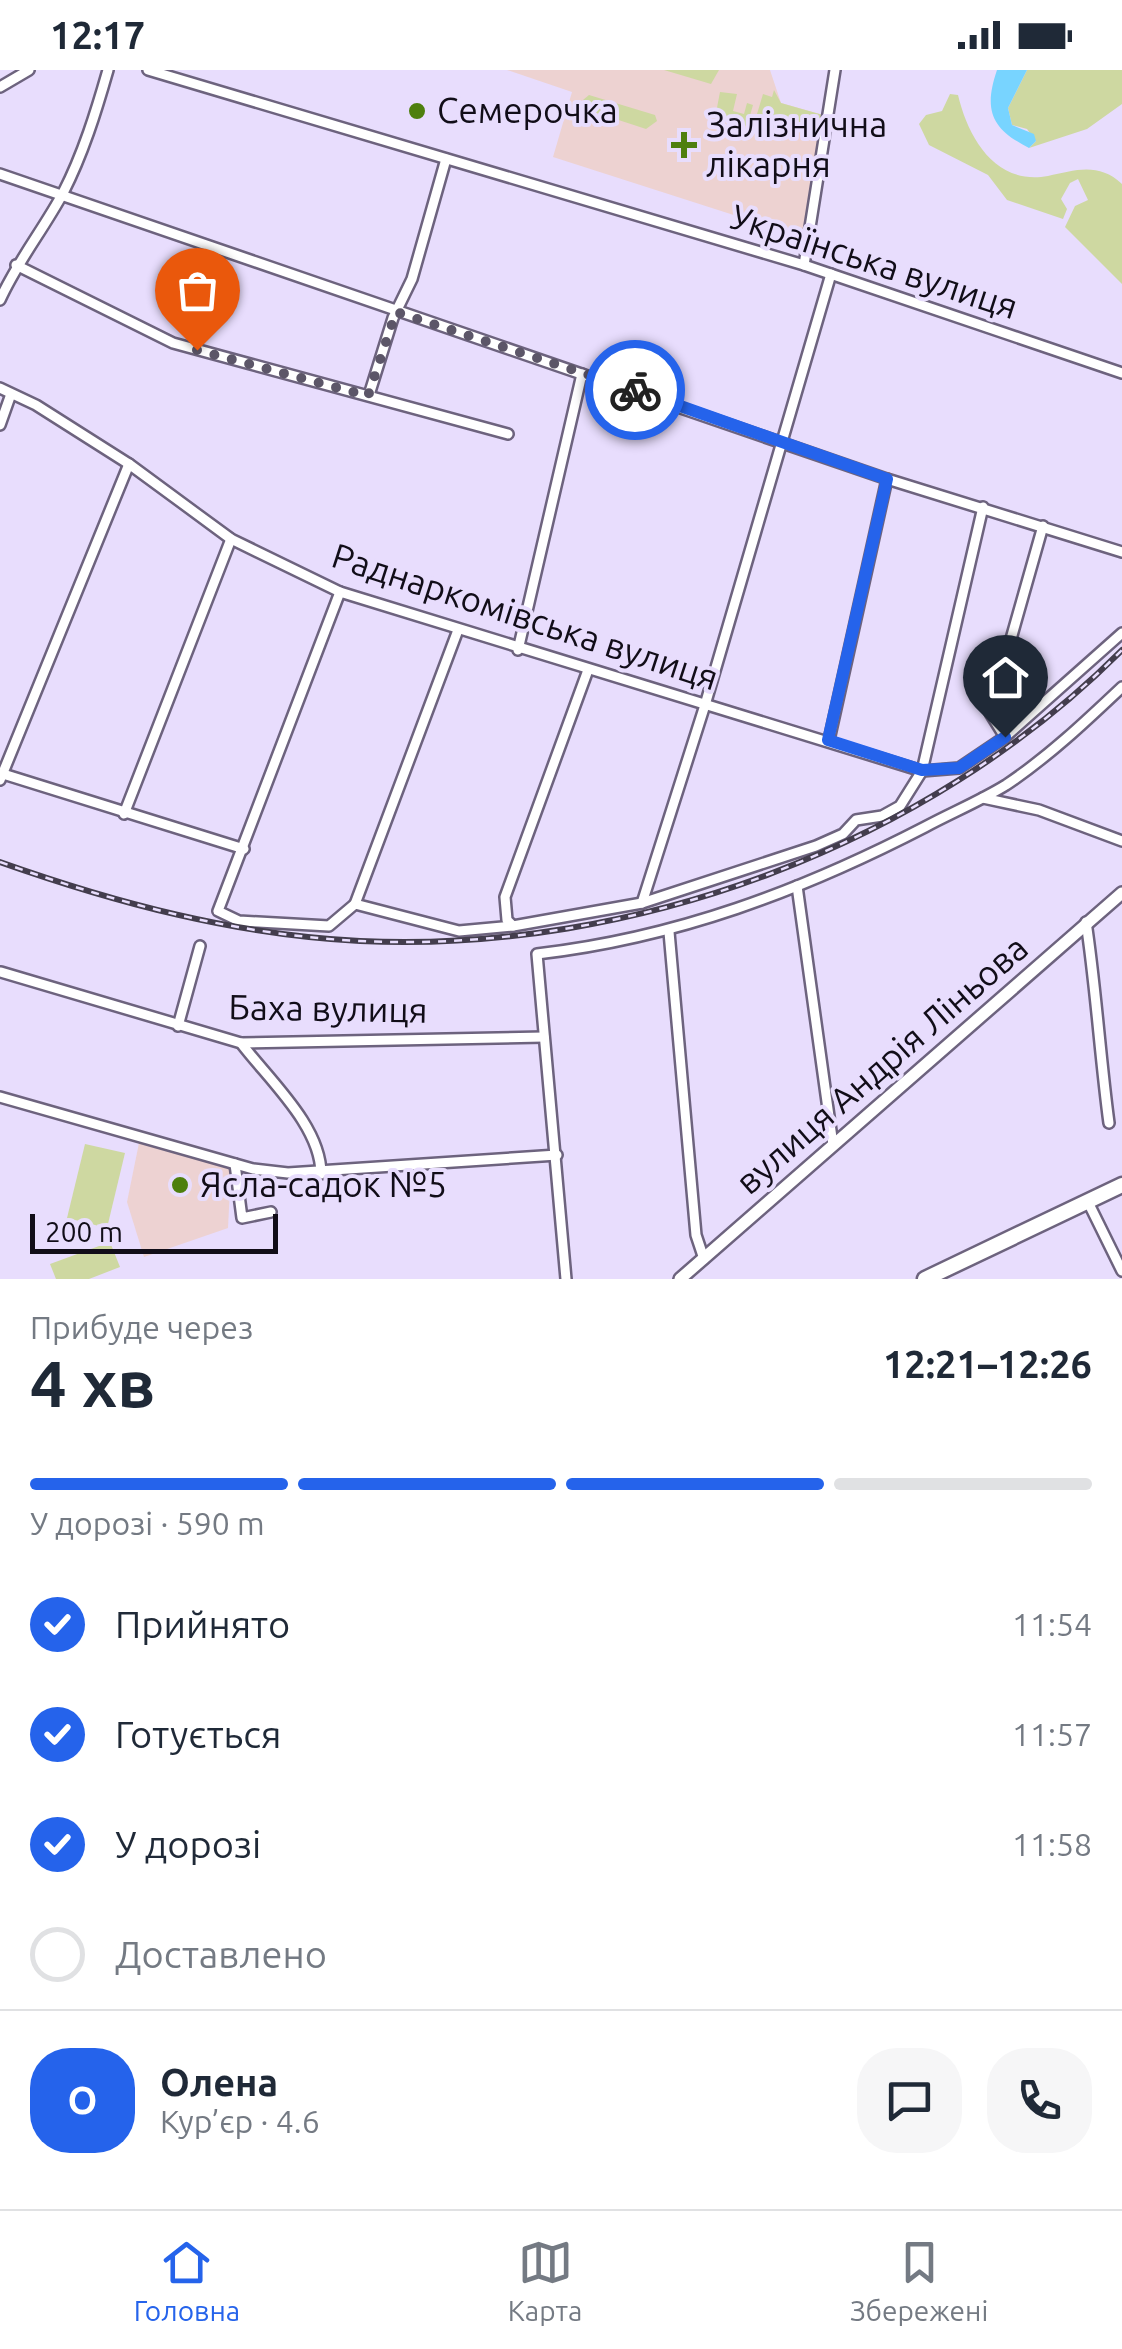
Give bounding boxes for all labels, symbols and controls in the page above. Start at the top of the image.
text: 12:17 [50,14,145,56]
place label: Семерочка [437,90,618,130]
marker: Семерочка [406,100,428,122]
place label: Залізнична лікарня [706,104,887,184]
marker: Залізнична лікарня [671,132,697,158]
street label: Українська вулиця [726,196,1023,326]
pin [155,248,240,351]
icon: bag [170,263,225,318]
courier [585,340,685,440]
icon: bike [608,363,663,418]
street label: Раднаркомівська вулиця [327,535,723,697]
pin [963,635,1048,738]
icon: home [978,650,1033,705]
street label: вулиця Андрія Ліньова [728,927,1035,1202]
street label: Баха вулиця [228,986,428,1030]
place label: Ясла-садок №5 [200,1164,447,1204]
marker: Ясла-садок №5 [169,1174,191,1196]
scale bar [30,1209,278,1254]
text: 200 m [45,1216,123,1247]
text: Прибуде через [30,1309,253,1345]
text: 12:21–12:26 [883,1343,1092,1385]
text: 4 хв [30,1346,155,1419]
text: У дорозі · 590 m [30,1505,265,1541]
icon: check [30,1597,85,1652]
text: Прийнято [115,1603,290,1645]
text: 11:54 [1012,1606,1092,1642]
icon: check [30,1707,85,1762]
text: Готується [115,1713,281,1755]
text: 11:57 [1012,1716,1092,1752]
icon: check [30,1817,85,1872]
text: У дорозі [115,1823,261,1865]
text: 11:58 [1012,1826,1092,1862]
text: Доставлено [115,1933,327,1975]
button: chat [857,2048,962,2153]
button: phone [987,2048,1092,2153]
text: Олена [160,2061,278,2103]
text: О [68,2079,97,2121]
text: Кур’єр · 4.6 [160,2103,320,2139]
tab: Головна [134,2235,240,2326]
tab: Карта [508,2235,582,2326]
tab: Збережені [850,2235,988,2326]

